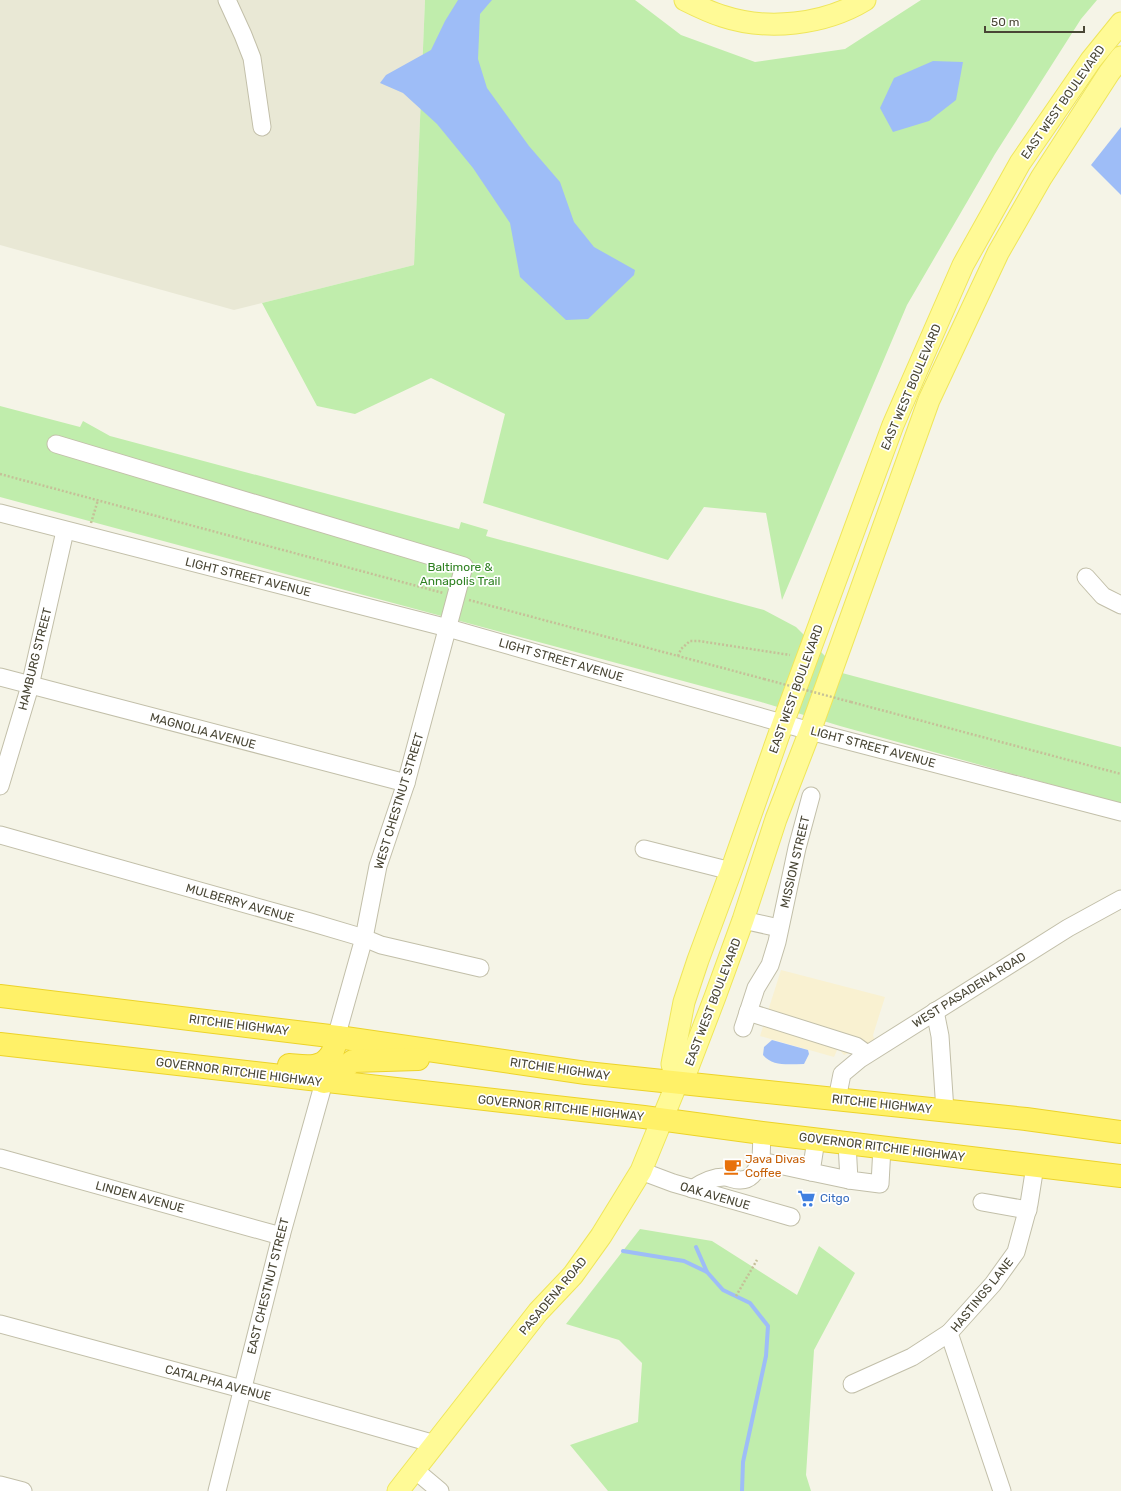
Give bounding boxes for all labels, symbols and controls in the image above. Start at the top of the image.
scale bar [985,8,1084,34]
text: 50 m [991,15,1019,29]
street label: EAST WEST BOULEVARD [1018,42,1108,162]
street label: EAST WEST BOULEVARD [878,322,944,452]
street label: LIGHT STREET AVENUE [184,555,312,599]
park label: Baltimore & Annapolis Trail [420,560,500,588]
street label: HAMBURG STREET [15,606,55,712]
street label: EAST WEST BOULEVARD [766,623,826,755]
street label: LIGHT STREET AVENUE [497,635,625,685]
street label: MAGNOLIA AVENUE [149,710,257,752]
street label: LIGHT STREET AVENUE [809,724,937,770]
street label: WEST CHESTNUT STREET [372,731,426,871]
street label: MISSION STREET [778,815,812,909]
street label: MULBERRY AVENUE [184,881,296,925]
street label: EAST WEST BOULEVARD [682,936,744,1068]
street label: WEST PASADENA ROAD [910,949,1028,1031]
street label: RITCHIE HIGHWAY [188,1012,290,1038]
street label: GOVERNOR RITCHIE HIGHWAY [155,1055,323,1089]
street label: RITCHIE HIGHWAY [509,1055,611,1083]
street label: GOVERNOR RITCHIE HIGHWAY [477,1092,645,1124]
street label: RITCHIE HIGHWAY [831,1092,933,1116]
street label: GOVERNOR RITCHIE HIGHWAY [798,1130,966,1164]
place label: Java Divas Coffee [745,1152,805,1180]
cafe icon: Java Divas Coffee [722,1156,742,1176]
street label: LINDEN AVENUE [94,1178,186,1216]
street label: OAK AVENUE [678,1179,752,1213]
supermarket icon: Citgo [797,1188,817,1208]
place label: Citgo [820,1191,850,1205]
street label: EAST CHESTNUT STREET [244,1216,292,1356]
street label: PASADENA ROAD [516,1254,590,1338]
street label: HASTINGS LANE [948,1255,1016,1335]
street label: CATALPHA AVENUE [163,1362,273,1404]

